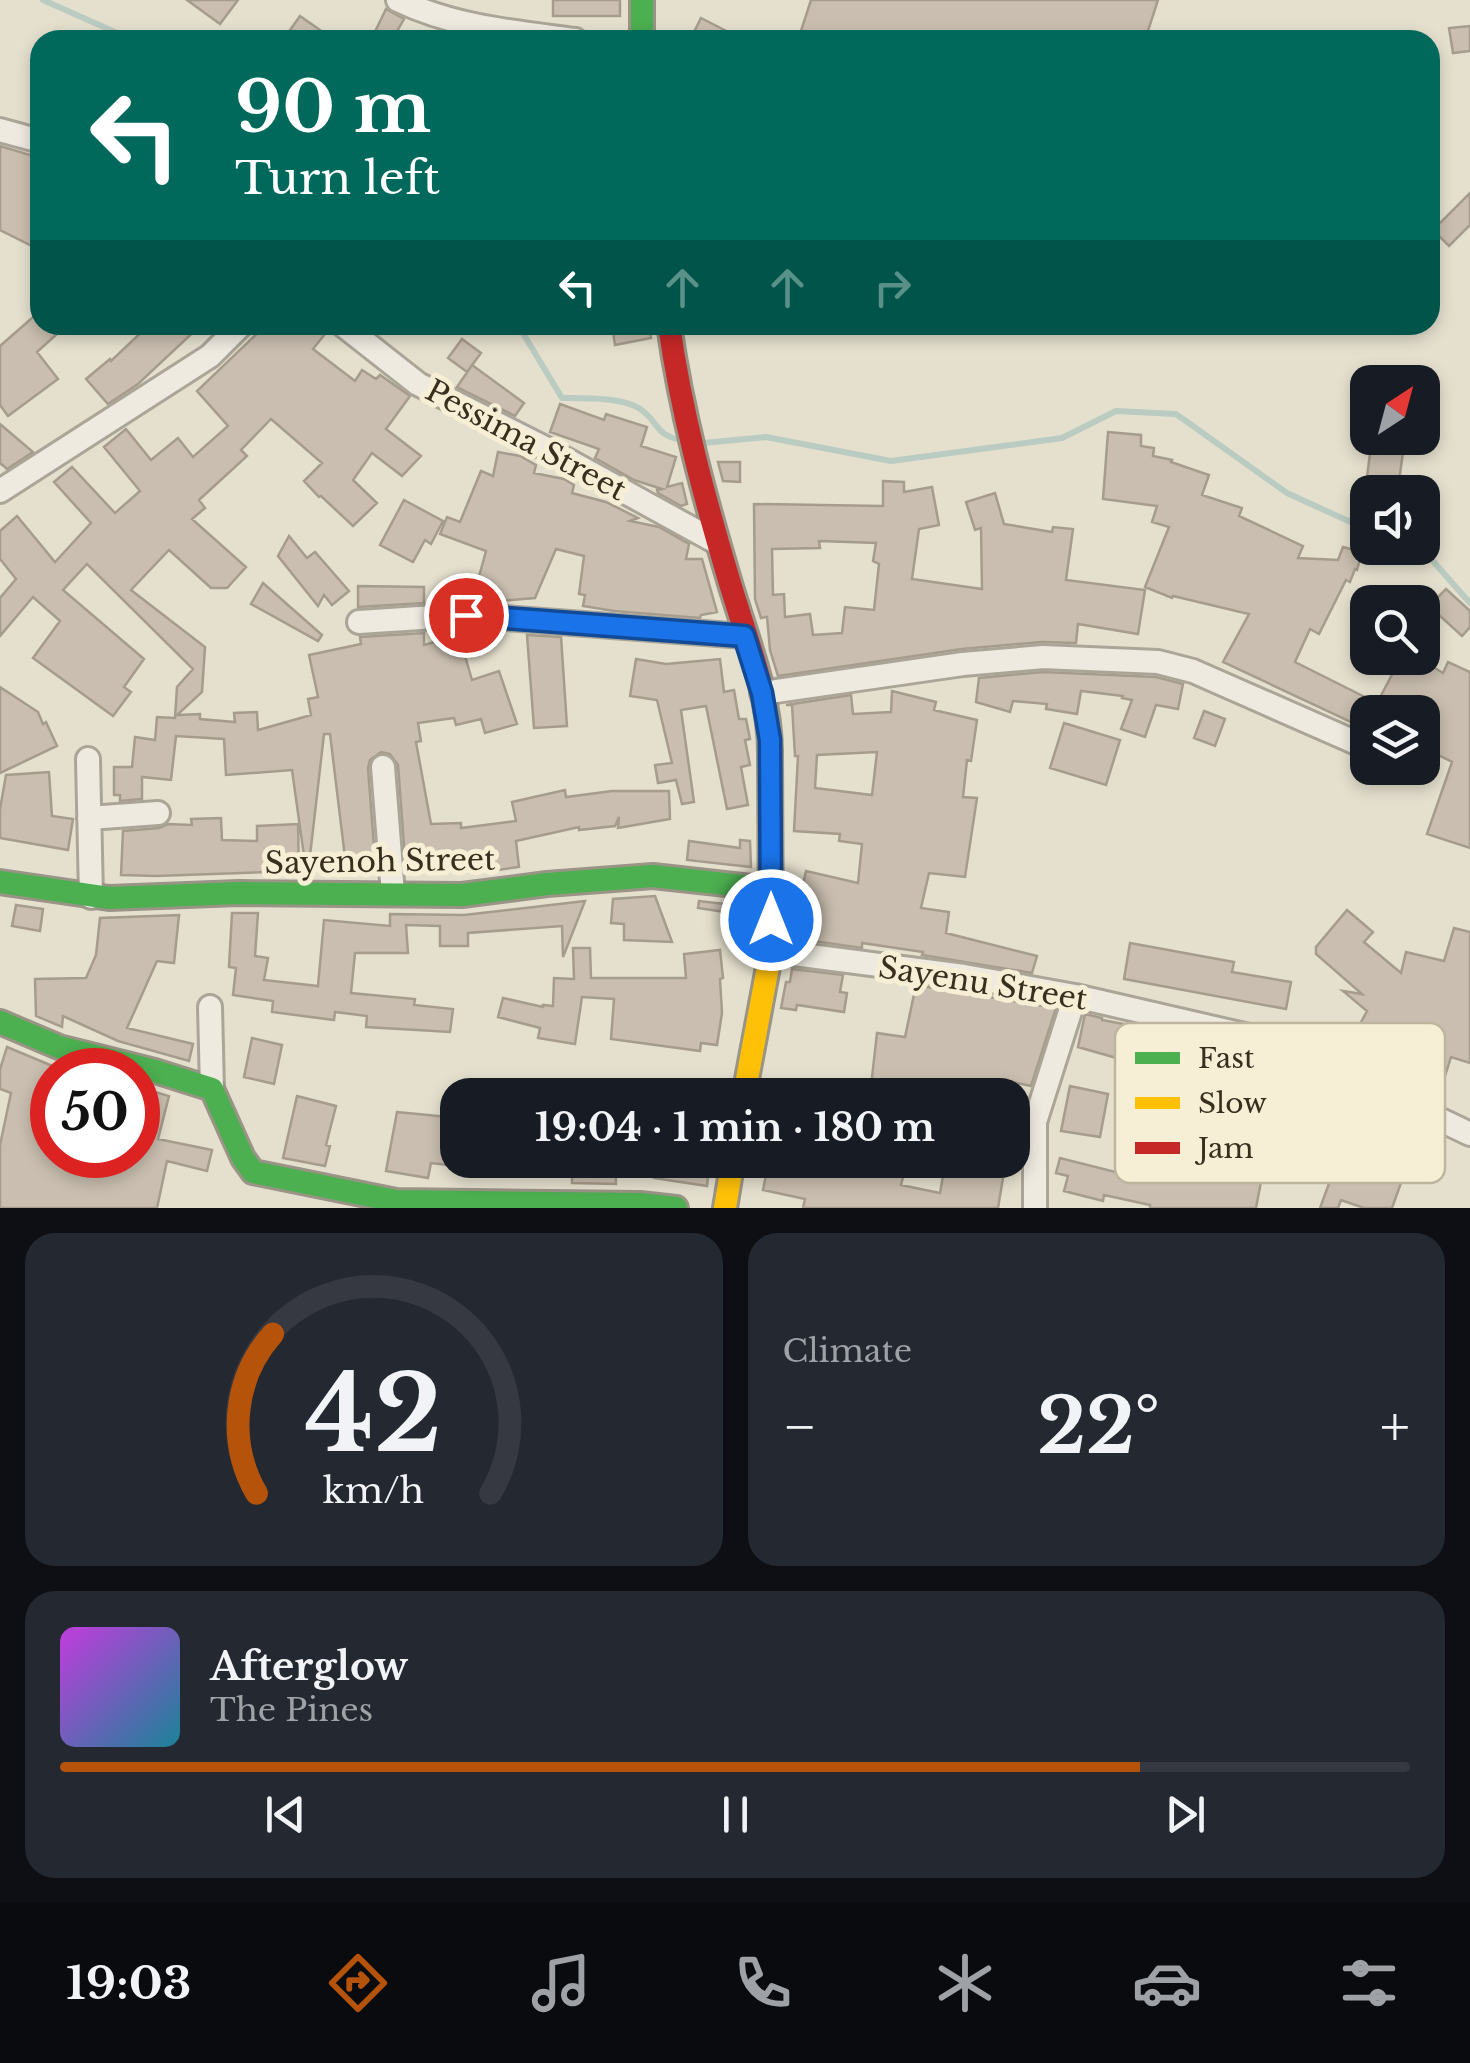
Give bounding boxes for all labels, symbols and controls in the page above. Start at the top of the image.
text: 90 m [235,64,431,151]
icon: left [70,70,200,200]
text: Turn left [235,150,440,206]
icon: left [550,260,605,315]
icon: ahead [655,260,710,315]
icon: ahead [760,260,815,315]
icon: right [865,260,920,315]
north arrow [1350,365,1440,455]
map controls [1350,365,1440,785]
street label: Pessima Street [419,372,633,509]
button: sound [1350,475,1440,565]
pin [424,573,509,658]
button: search [1350,585,1440,675]
icon: arrive [439,588,494,643]
button: layers [1350,695,1440,785]
street label: Sayenoh Street [264,840,496,882]
position arrow [719,868,823,972]
street label: Sayenu Street [876,948,1091,1018]
legend [1115,1023,1445,1183]
text: Fast [1198,1041,1255,1076]
speed limit sign: 50 [30,1048,160,1178]
text: Slow [1198,1086,1267,1121]
text: 19:04 · 1 min · 180 m [535,1104,935,1151]
text: Jam [1194,1131,1254,1166]
text: Climate [783,1331,912,1371]
text: 42 [305,1350,442,1479]
text: 22° [1037,1380,1160,1473]
text: − [783,1393,817,1461]
text: + [1380,1393,1410,1461]
text: km/h [323,1468,424,1513]
text: Afterglow [210,1643,408,1690]
text: The Pines [210,1690,373,1730]
icon: previous [258,1787,313,1842]
icon: pause [708,1787,763,1842]
icon: next [1158,1787,1213,1842]
icon: directions [323,1948,393,2018]
icon: music [526,1948,596,2018]
icon: phone [728,1948,798,2018]
icon: climate [930,1948,1000,2018]
icon: car [1132,1948,1202,2018]
icon: filters [1334,1948,1404,2018]
text: 19:03 [66,1955,191,2011]

